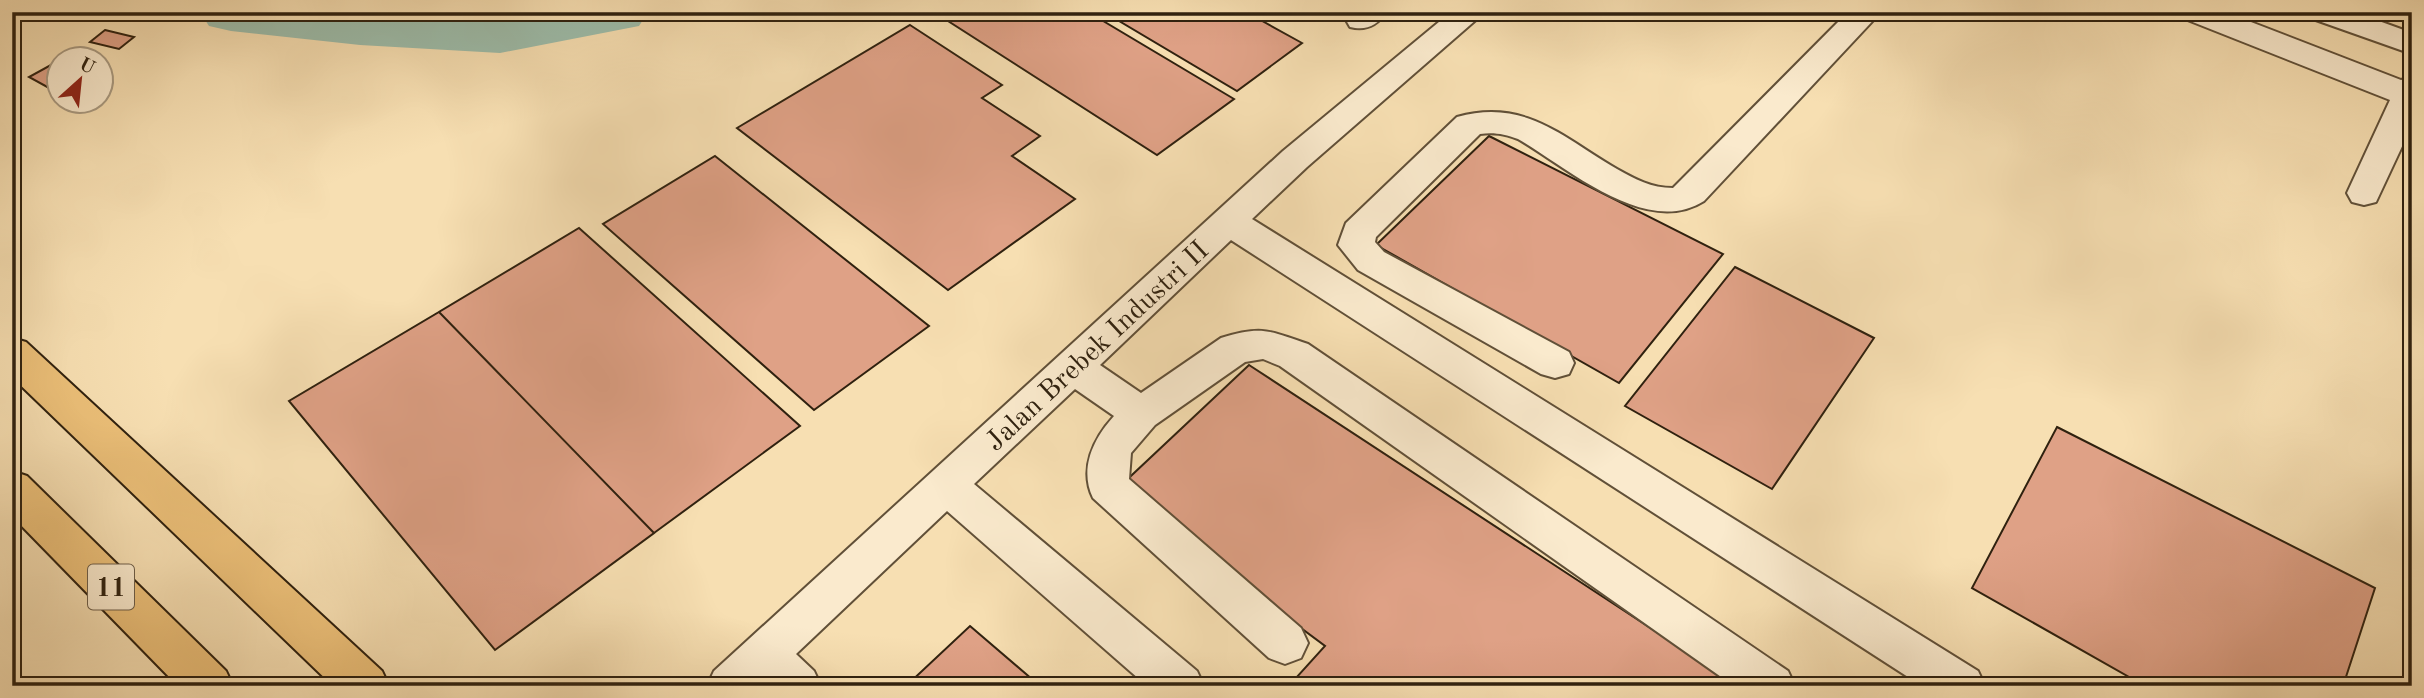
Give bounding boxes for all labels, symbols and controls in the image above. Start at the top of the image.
north arrow [46,46,116,116]
text: U [76,55,98,79]
street label: Jalan Brebek Industri II [981,237,1215,457]
road number: 11 [88,565,134,610]

